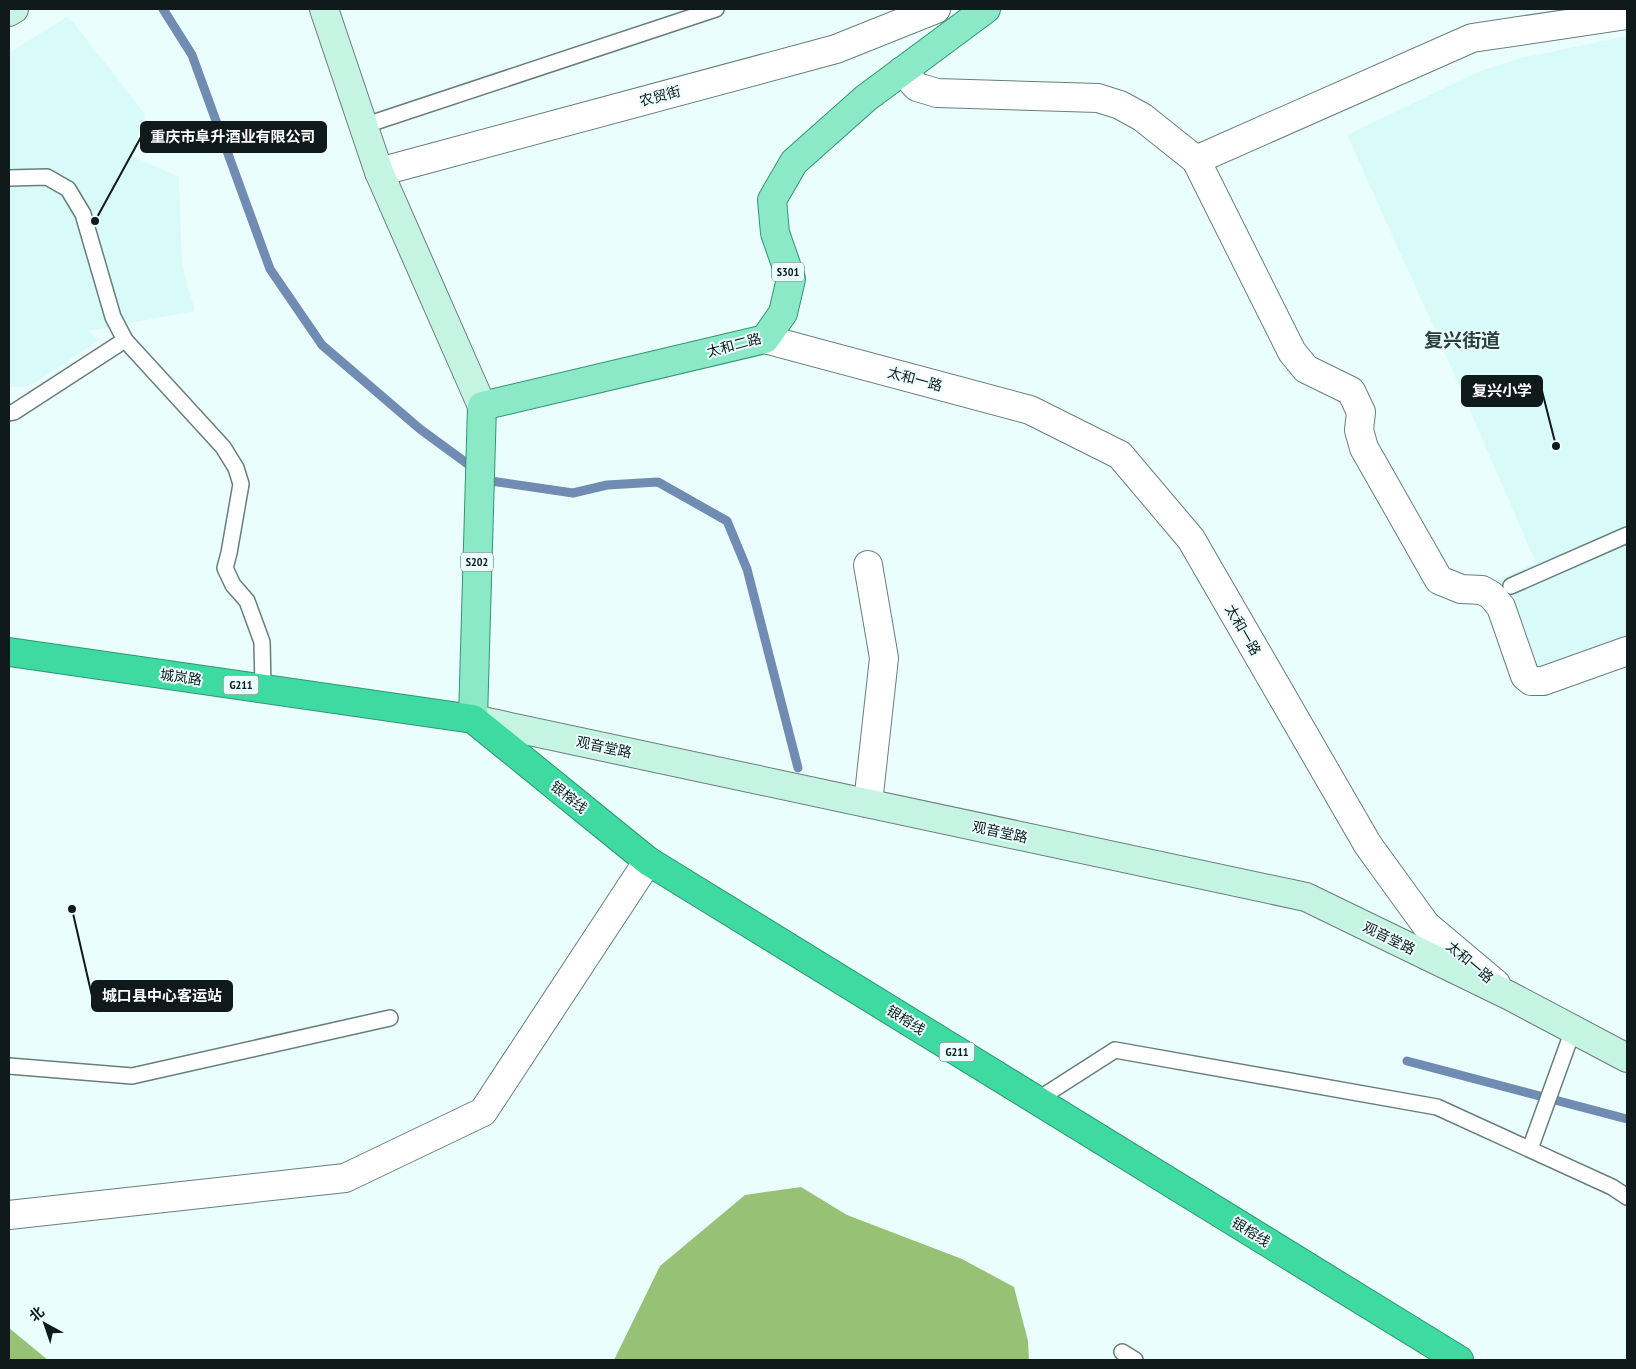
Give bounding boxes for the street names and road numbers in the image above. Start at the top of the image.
street label: 农贸街 [637,82,683,110]
road number: S301 [772,262,804,282]
street label: 太和二路 [705,329,763,361]
street label: 太和一路 [886,363,944,395]
road number: S202 [461,552,493,572]
street label: 太和一路 [1221,601,1265,659]
street label: 城岚路 [159,665,203,689]
road number: G211 [224,676,258,694]
street label: 观音堂路 [575,732,633,762]
street label: 银榕线 [547,777,591,817]
street label: 观音堂路 [971,817,1029,847]
street label: 观音堂路 [1360,918,1418,958]
street label: 太和一路 [1443,937,1497,987]
street label: 银榕线 [883,1001,929,1039]
road number: G211 [940,1042,974,1062]
street label: 银榕线 [1228,1213,1274,1251]

